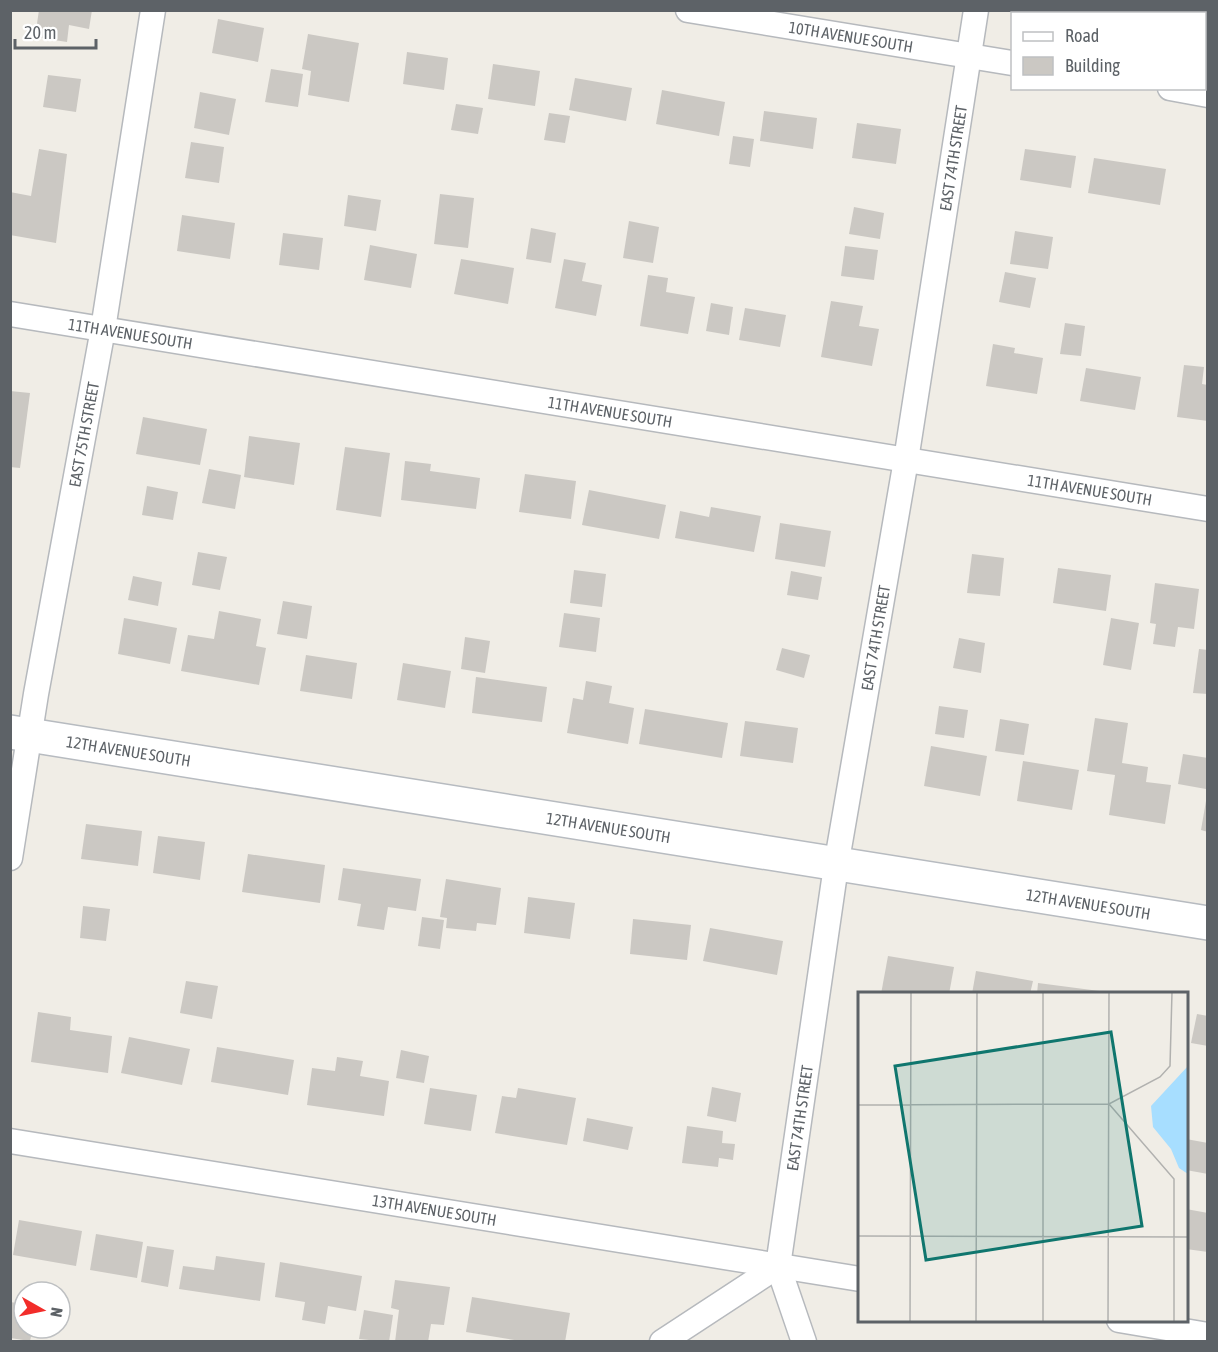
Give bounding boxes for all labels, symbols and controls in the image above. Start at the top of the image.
scale bar [15,12,96,50]
legend [1011,12,1206,90]
street label: 10TH AVENUE SOUTH [787,18,914,56]
text: 20 m [24,22,56,43]
text: Road [1065,25,1099,46]
text: Building [1065,55,1120,76]
street label: EAST 74TH STREET [936,104,970,212]
street label: 11TH AVENUE SOUTH [67,315,194,353]
street label: EAST 75TH STREET [65,380,102,488]
street label: 11TH AVENUE SOUTH [547,393,674,431]
street label: 11TH AVENUE SOUTH [1026,471,1153,509]
street label: EAST 74TH STREET [857,584,893,692]
street label: 12TH AVENUE SOUTH [65,732,192,770]
street label: 12TH AVENUE SOUTH [545,809,672,846]
street label: 12TH AVENUE SOUTH [1025,885,1152,923]
inset map [858,992,1188,1322]
street label: EAST 74TH STREET [783,1064,816,1172]
street label: 13TH AVENUE SOUTH [371,1191,498,1229]
north arrow [12,1280,72,1340]
text: N [47,1306,66,1318]

